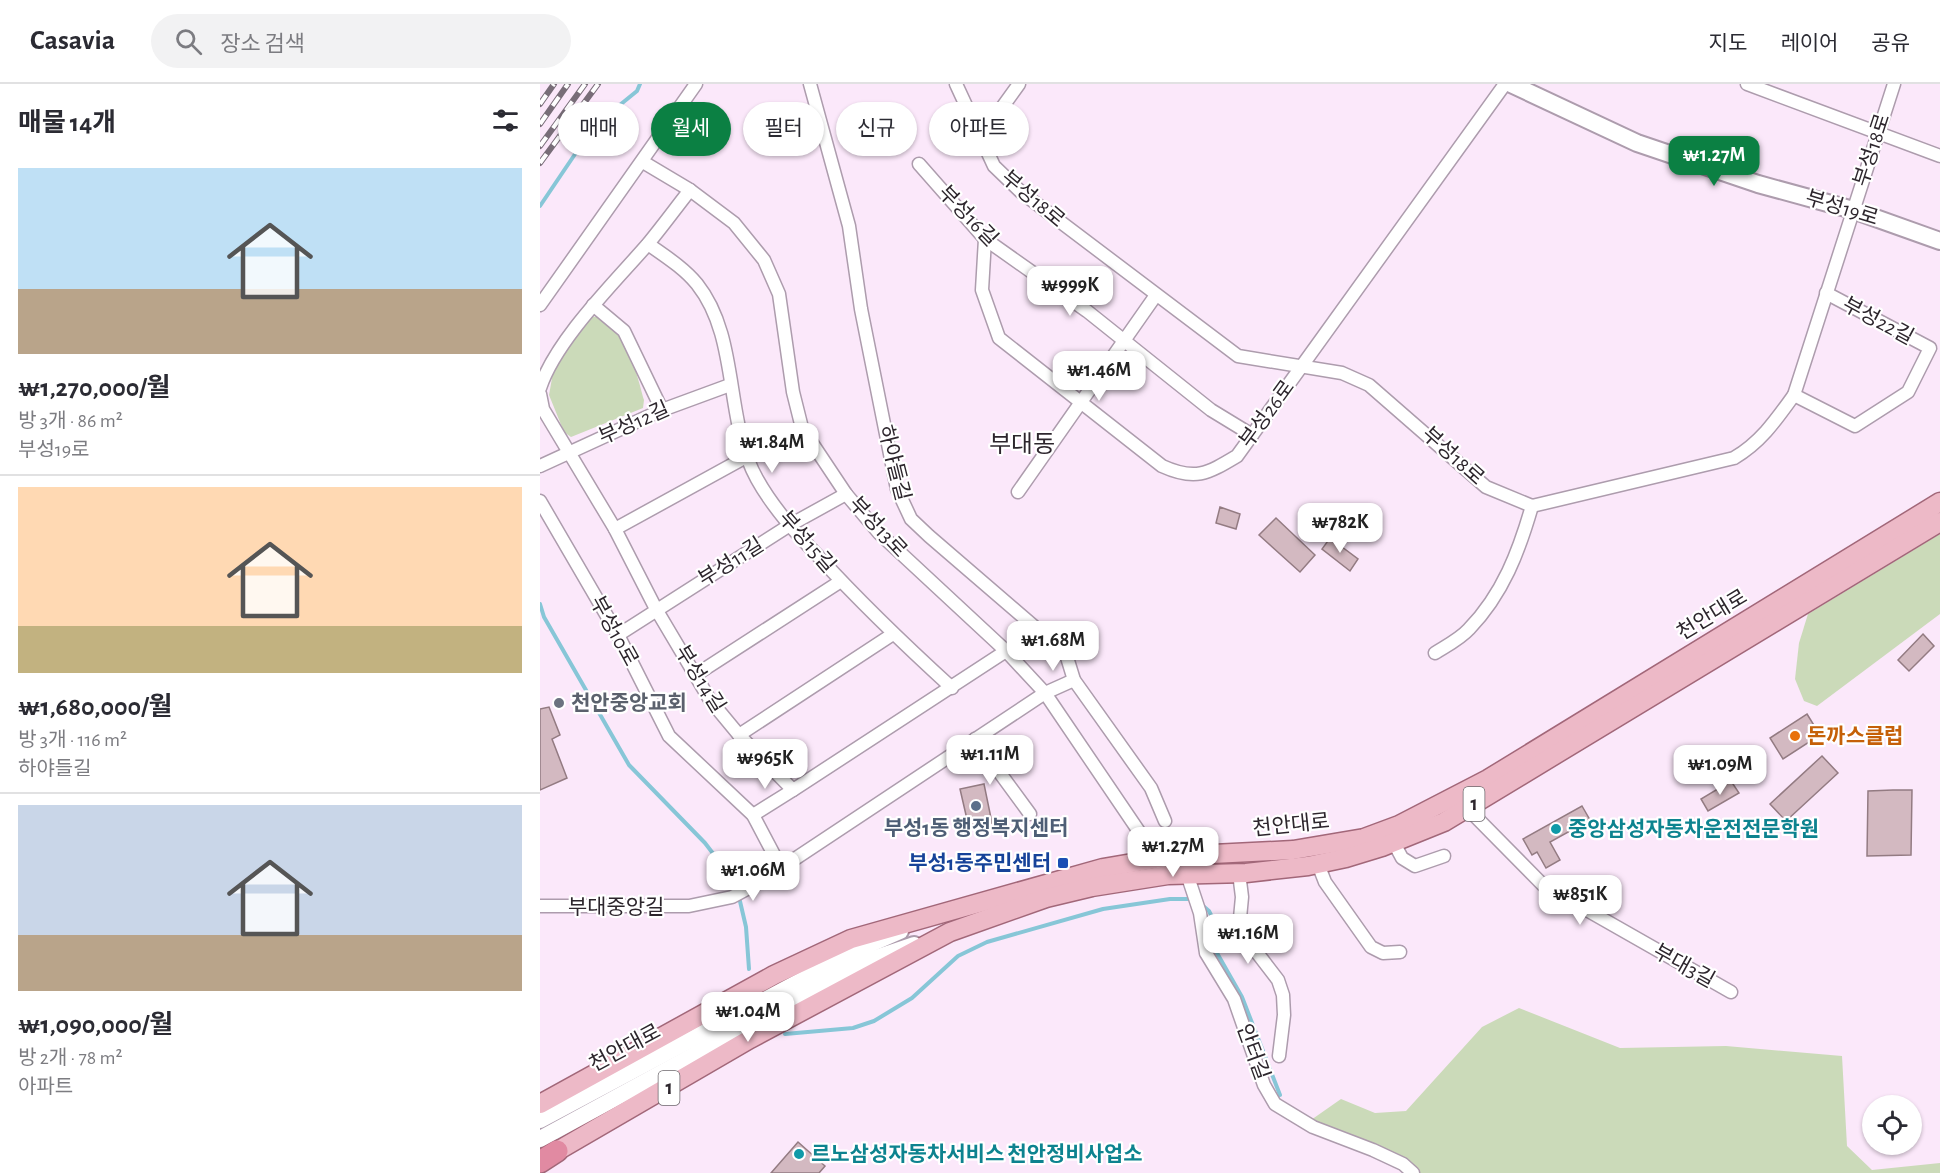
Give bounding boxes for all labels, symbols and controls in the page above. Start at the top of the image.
search box [151,14,571,68]
icon: search [172,25,205,58]
text: Casavia [30,27,115,55]
text: 장소 검색 [220,33,305,55]
text: 지도 [1709,33,1747,54]
text: 레이어 [1780,33,1838,54]
text: 공유 [1871,33,1910,54]
chip: 매매 [558,102,639,156]
chip: 월세 [651,102,731,156]
chip: 필터 [743,102,824,156]
chip: 신규 [836,102,917,156]
chip: 아파트 [929,102,1029,156]
icon: filters [489,104,522,137]
text: 매물 14개 [18,110,116,136]
street label: 부성18로 [1849,111,1894,189]
pin: ₩1.27M [1665,136,1763,187]
text: ₩1.27M [1683,145,1745,165]
street label: 부성18로 [997,166,1069,231]
street label: 부성16길 [934,181,1002,250]
street label: 부성19로 [1803,186,1881,229]
icon: home [216,207,324,315]
pin: ₩999K [1028,266,1112,317]
text: ₩999K [1041,275,1099,295]
street label: 부성22길 [1839,293,1917,348]
pin: ₩1.46M [1050,351,1148,402]
text: ₩1.46M [1067,360,1131,380]
text: ₩1,270,000/월 [18,375,171,401]
street label: 부성26로 [1235,376,1298,451]
street label: 부성12길 [595,397,672,448]
text: 방 3개 · 86 m² [18,411,123,431]
street label: 부성18로 [1418,422,1489,489]
pin: ₩1.84M [723,423,821,474]
street label: 하야들길 [874,423,915,503]
text: ₩1.84M [740,432,804,452]
district label: 부대동 [989,432,1055,457]
text: 부성19로 [18,440,89,460]
street label: 부성13로 [845,492,912,561]
pin: ₩782K [1298,503,1382,554]
street label: 부성15길 [775,507,840,577]
text: ₩782K [1312,512,1368,532]
icon: home [216,526,324,634]
street label: 부성11길 [694,533,767,590]
street label: 천안대로 [1673,585,1751,644]
street label: 부성10로 [586,592,643,669]
pin: ₩1.68M [1004,621,1102,672]
text: ₩1.68M [1021,630,1085,650]
street label: 부성14길 [671,641,730,716]
place label: 천안중앙교회 [571,692,687,714]
text: ₩1,680,000/월 [18,694,172,720]
marker: 천안중앙교회 [552,696,566,710]
place label: 돈까스클럽 [1807,725,1904,747]
marker: 돈까스클럽 [1788,729,1802,743]
text: 방 3개 · 116 m² [18,730,127,750]
pin: ₩1.11M [941,735,1039,786]
pin: ₩965K [723,739,807,790]
text: ₩1.11M [960,744,1020,764]
pin: ₩1.09M [1671,745,1769,796]
text: ₩965K [737,748,793,768]
text: ₩1.09M [1688,754,1752,774]
text: 하야들길 [18,759,92,779]
road number: 1 [1464,787,1484,821]
marker: 부성1동 행정복지센터 [969,799,983,813]
street label: 천안대로 [1251,810,1331,839]
place label: 부성1동 행정복지센터 [884,817,1068,839]
place label: 중앙삼성자동차운전전문학원 [1568,818,1819,840]
marker: 중앙삼성자동차운전전문학원 [1549,822,1563,836]
pin: ₩1.27M [1124,827,1222,878]
text: ₩1.27M [1142,836,1204,856]
icon: home [216,844,324,952]
pin: ₩1.06M [704,851,802,902]
place label: 부성1동주민센터 [908,852,1051,874]
marker: 부성1동주민센터 [1056,856,1070,870]
text: ₩1.06M [721,860,785,880]
pin: ₩851K [1538,875,1622,926]
text: ₩851K [1553,884,1607,904]
street label: 부대중앙길 [568,896,664,918]
pin: ₩1.16M [1199,914,1297,965]
text: ₩1.16M [1217,923,1279,943]
street label: 부대3길 [1650,940,1719,991]
pin: ₩1.04M [699,992,797,1043]
text: ₩1.04M [715,1001,781,1021]
text: ₩1,090,000/월 [18,1012,173,1038]
street label: 천안대로 [585,1020,664,1075]
street label: 안터길 [1233,1021,1274,1083]
text: 방 2개 · 78 m² [18,1048,122,1068]
road number: 1 [658,1071,680,1105]
text: 아파트 [18,1077,73,1097]
map controls [1862,1095,1922,1155]
button: locate [1862,1095,1922,1155]
place label: 르노삼성자동차서비스 천안정비사업소 [811,1143,1143,1165]
marker: 르노삼성자동차서비스 천안정비사업소 [792,1147,806,1161]

